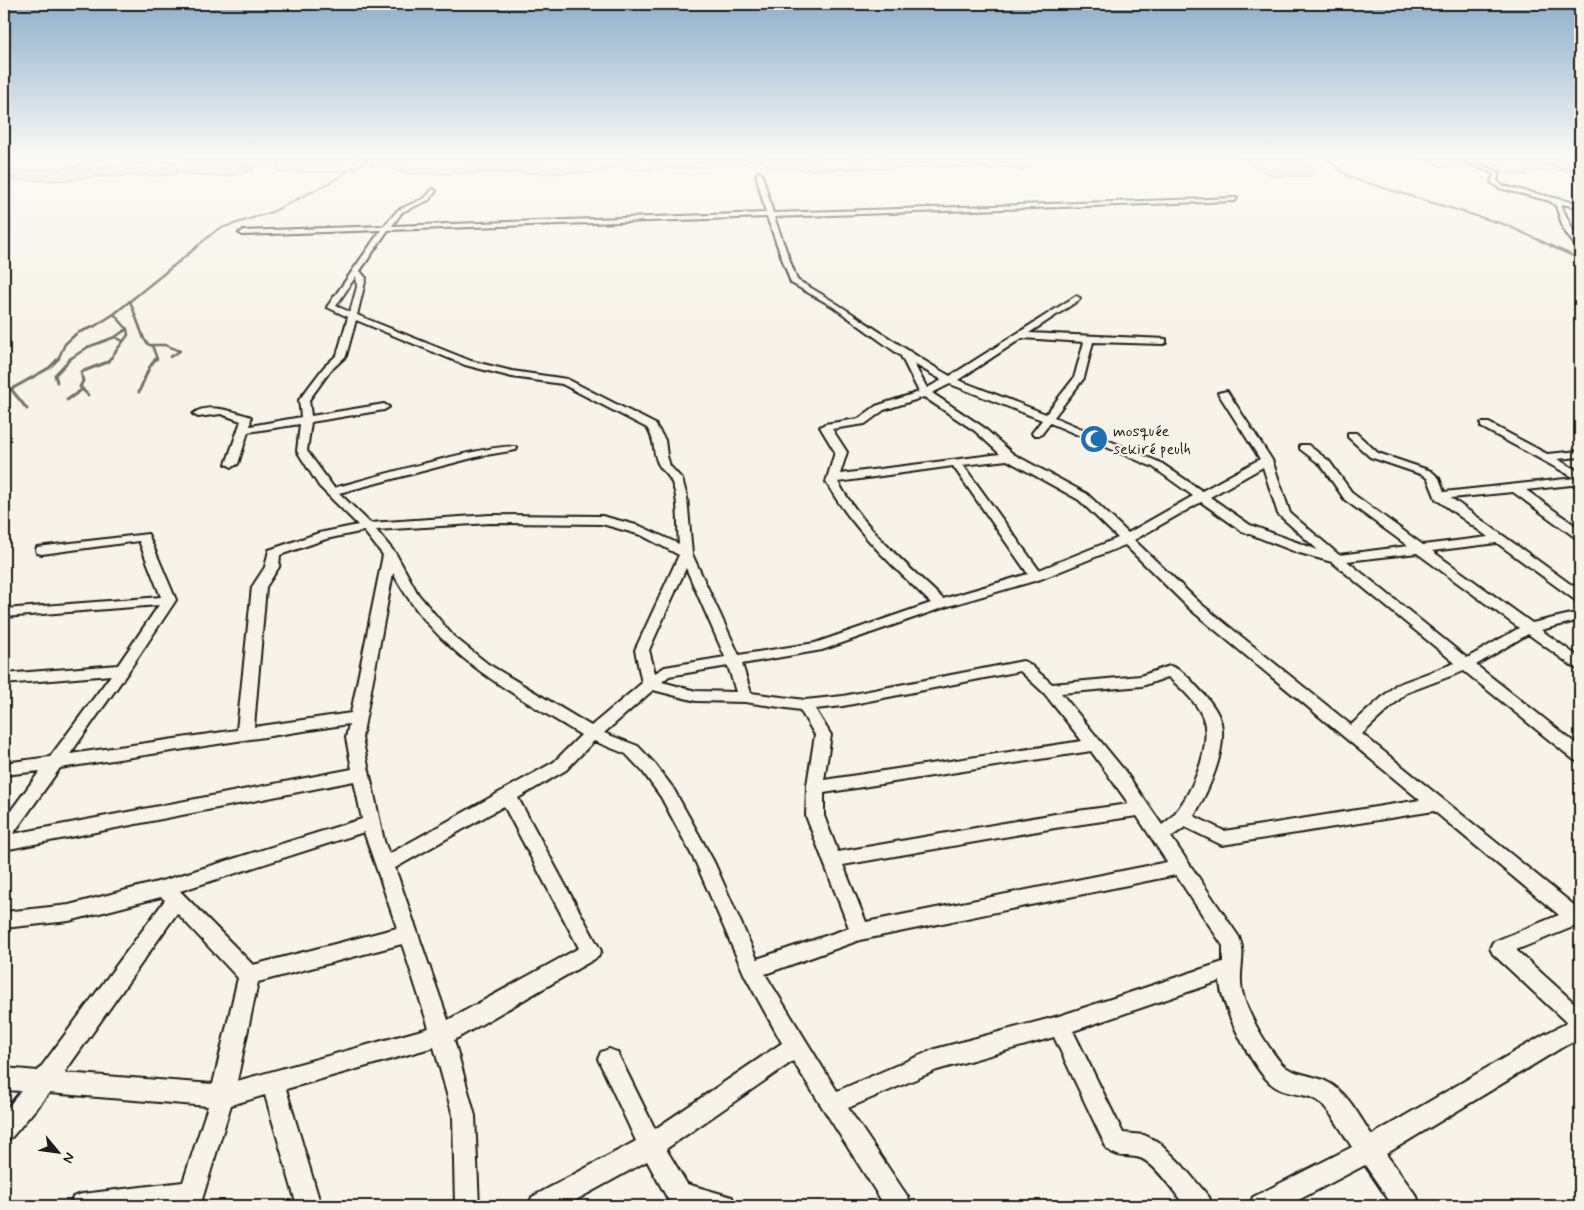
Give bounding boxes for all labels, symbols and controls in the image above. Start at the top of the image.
place label: mosquée sekiré peulh [1113,421,1191,460]
mosque icon: mosquée sekiré peulh [1079,424,1109,454]
north arrow [32,1128,82,1178]
text: N [58,1149,79,1166]

